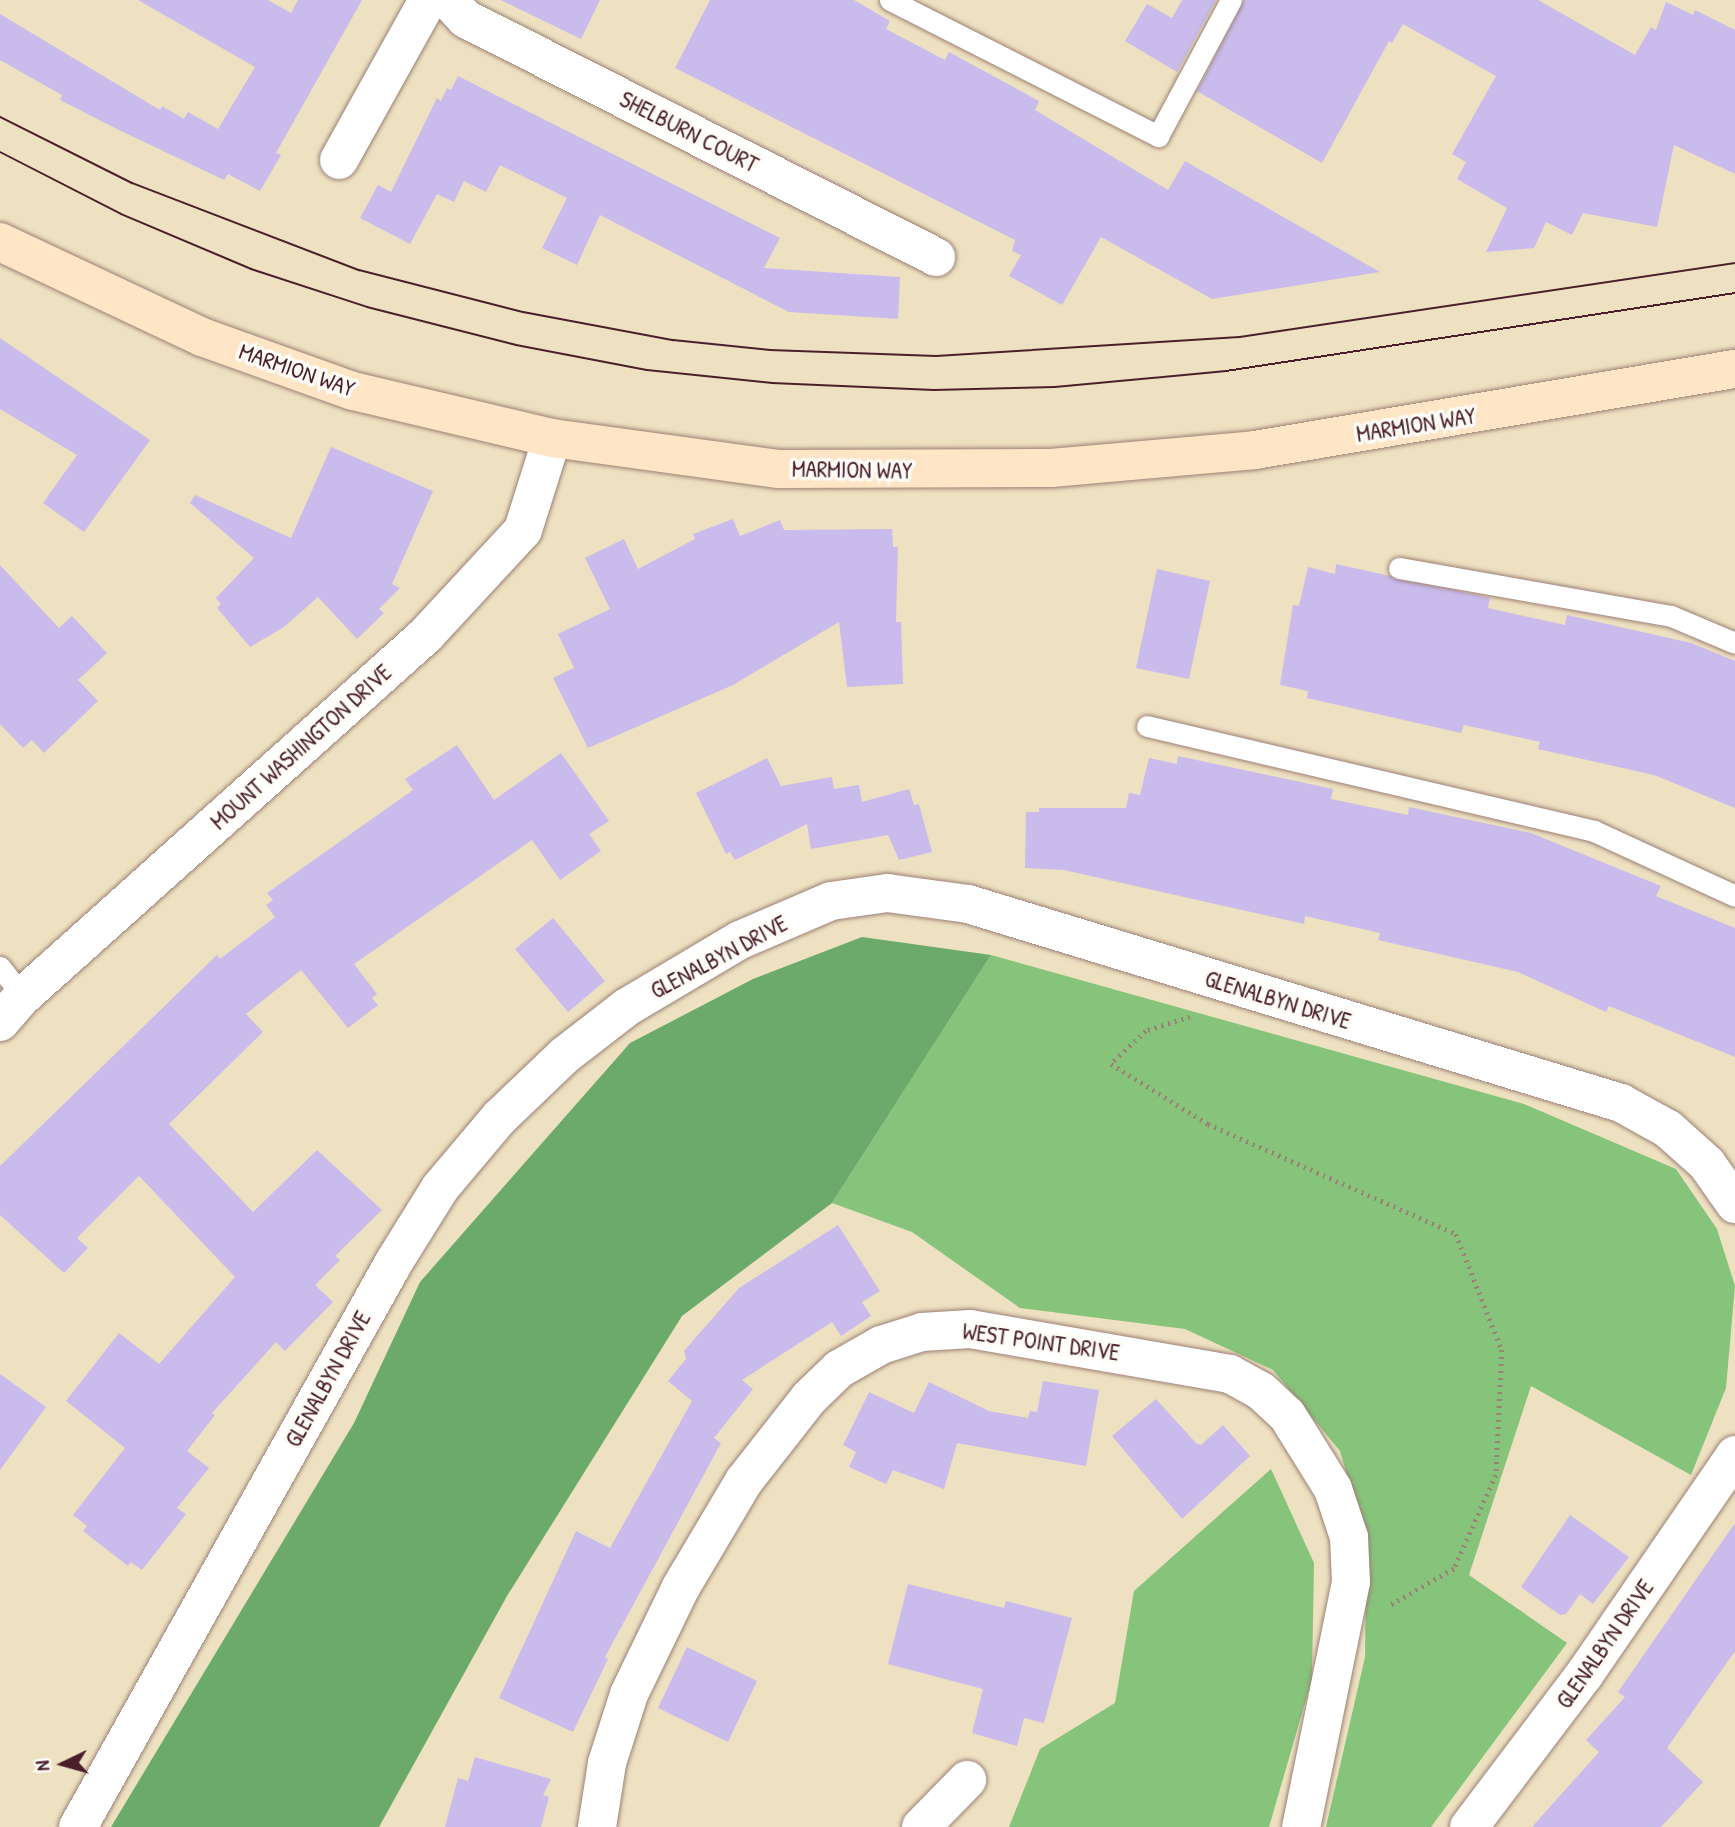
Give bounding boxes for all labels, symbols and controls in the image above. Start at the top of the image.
street label: SHELBURN COURT [615,85,763,179]
street label: MARMION WAY [236,337,358,403]
street label: MARMION WAY [1354,402,1478,448]
street label: MARMION WAY [792,455,912,485]
street label: MOUNT WASHINGTON DRIVE [205,659,397,835]
street label: GLENALBYN DRIVE [646,909,792,1005]
street label: GLENALBYN DRIVE [1202,965,1354,1035]
street label: GLENALBYN DRIVE [279,1306,377,1452]
street label: WEST POINT DRIVE [961,1317,1121,1367]
street label: GLENALBYN DRIVE [1550,1574,1660,1714]
north arrow [28,1729,98,1799]
text: N [29,1760,55,1772]

